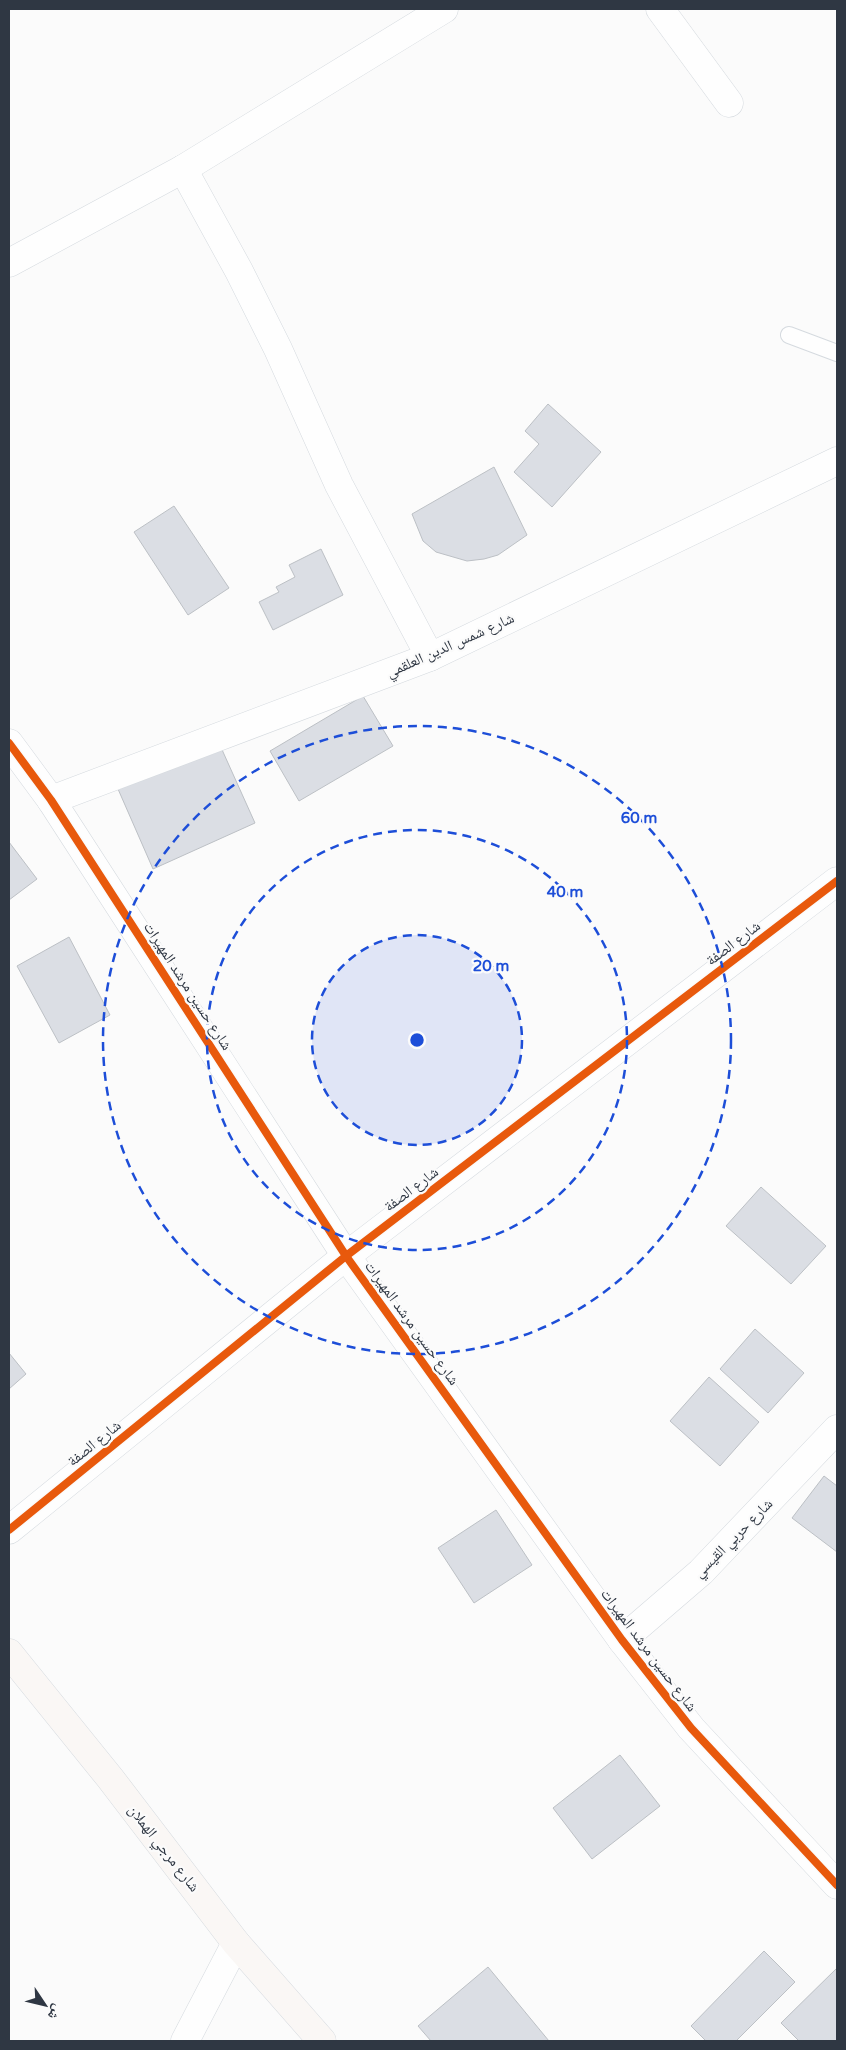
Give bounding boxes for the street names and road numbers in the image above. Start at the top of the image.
street label: شارع شمس الدين العلقمي [383,609,518,684]
street label: شارع الصفة [702,917,764,970]
street label: شارع حسين مرشد المهيرات [139,919,236,1054]
street label: شارع الصفة [380,1163,442,1216]
street label: شارع حسين مرشد المهيرات [360,1257,463,1389]
street label: شارع الصفة [64,1416,125,1471]
street label: شارع حربي القيسي [690,1495,778,1583]
street label: شارع حسين مرشد المهيرات [596,1585,701,1716]
street label: شارع مرجي الهملان [122,1801,204,1897]

